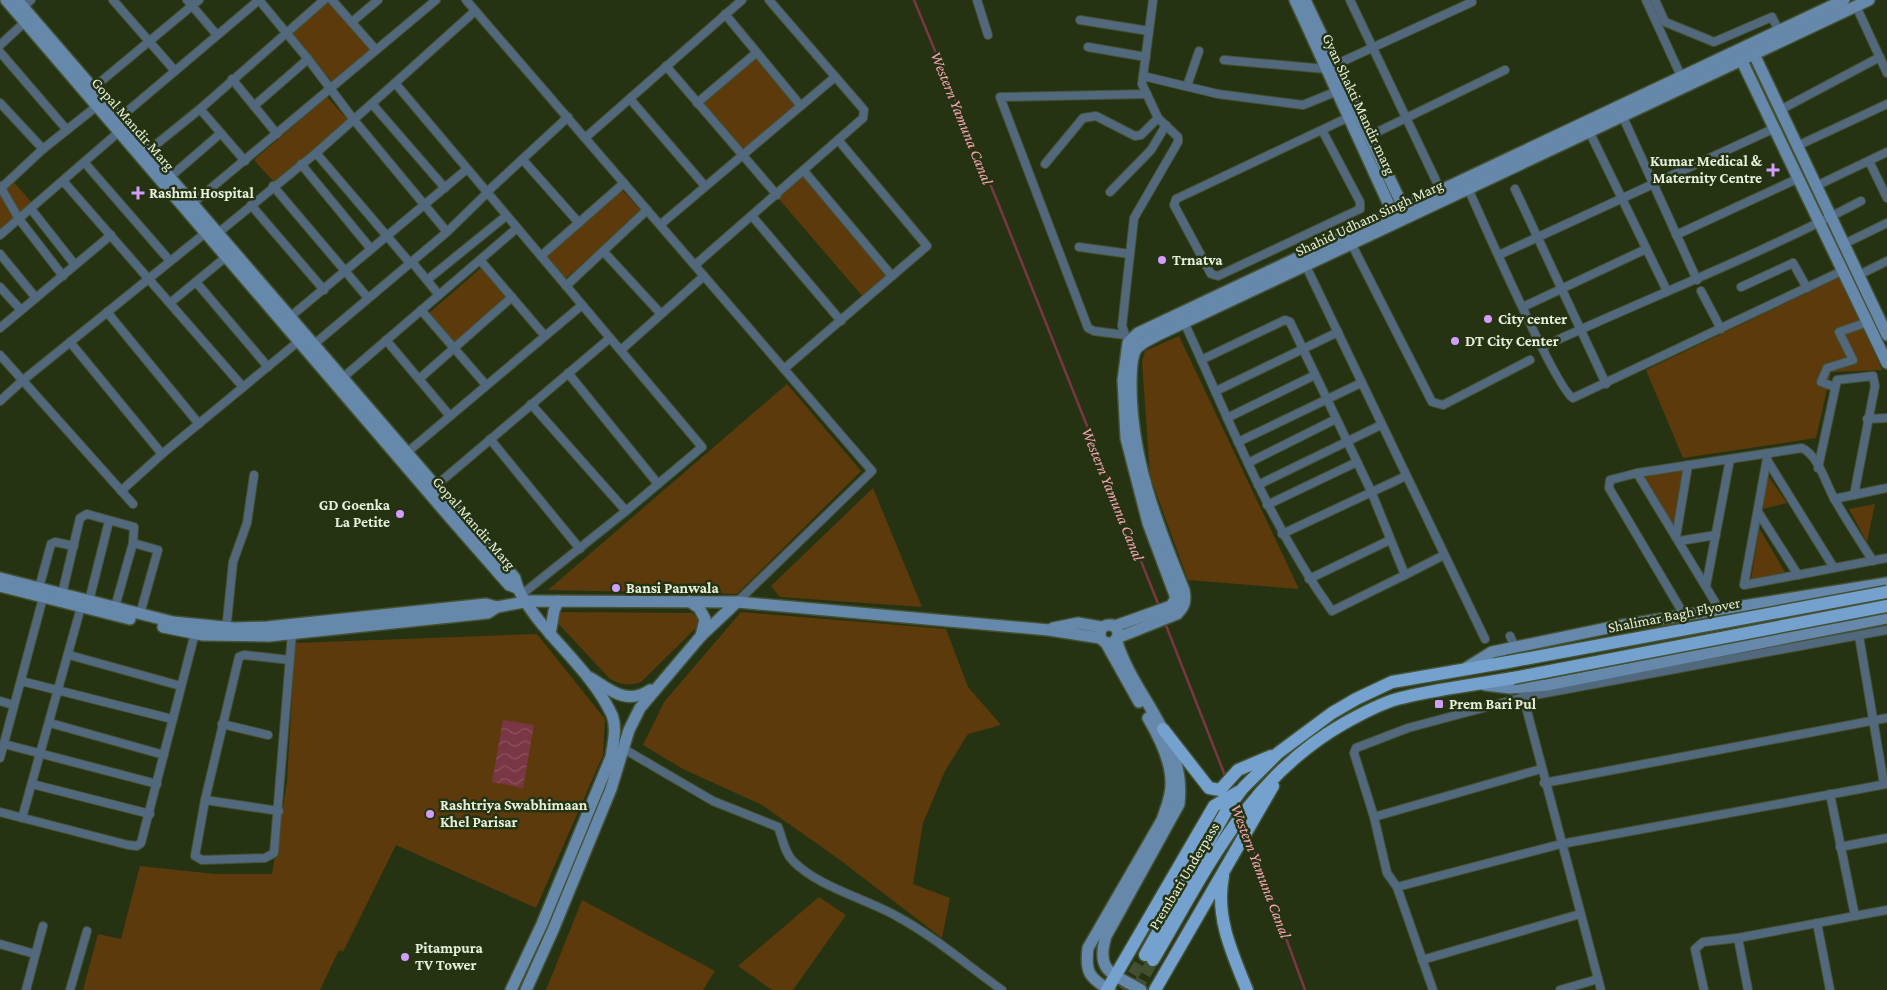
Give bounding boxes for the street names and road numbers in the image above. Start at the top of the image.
street label: Gyan Shakti Mandir marg [1318,31,1399,177]
street label: Gopal Mandir Marg [88,74,178,174]
street label: Shahid Udham Singh Marg [1293,177,1446,260]
street label: Gopal Mandir Marg [429,473,519,573]
street label: Shalimar Bagh Flyover [1606,594,1742,637]
street label: Prembari Underpass [1146,819,1223,933]

